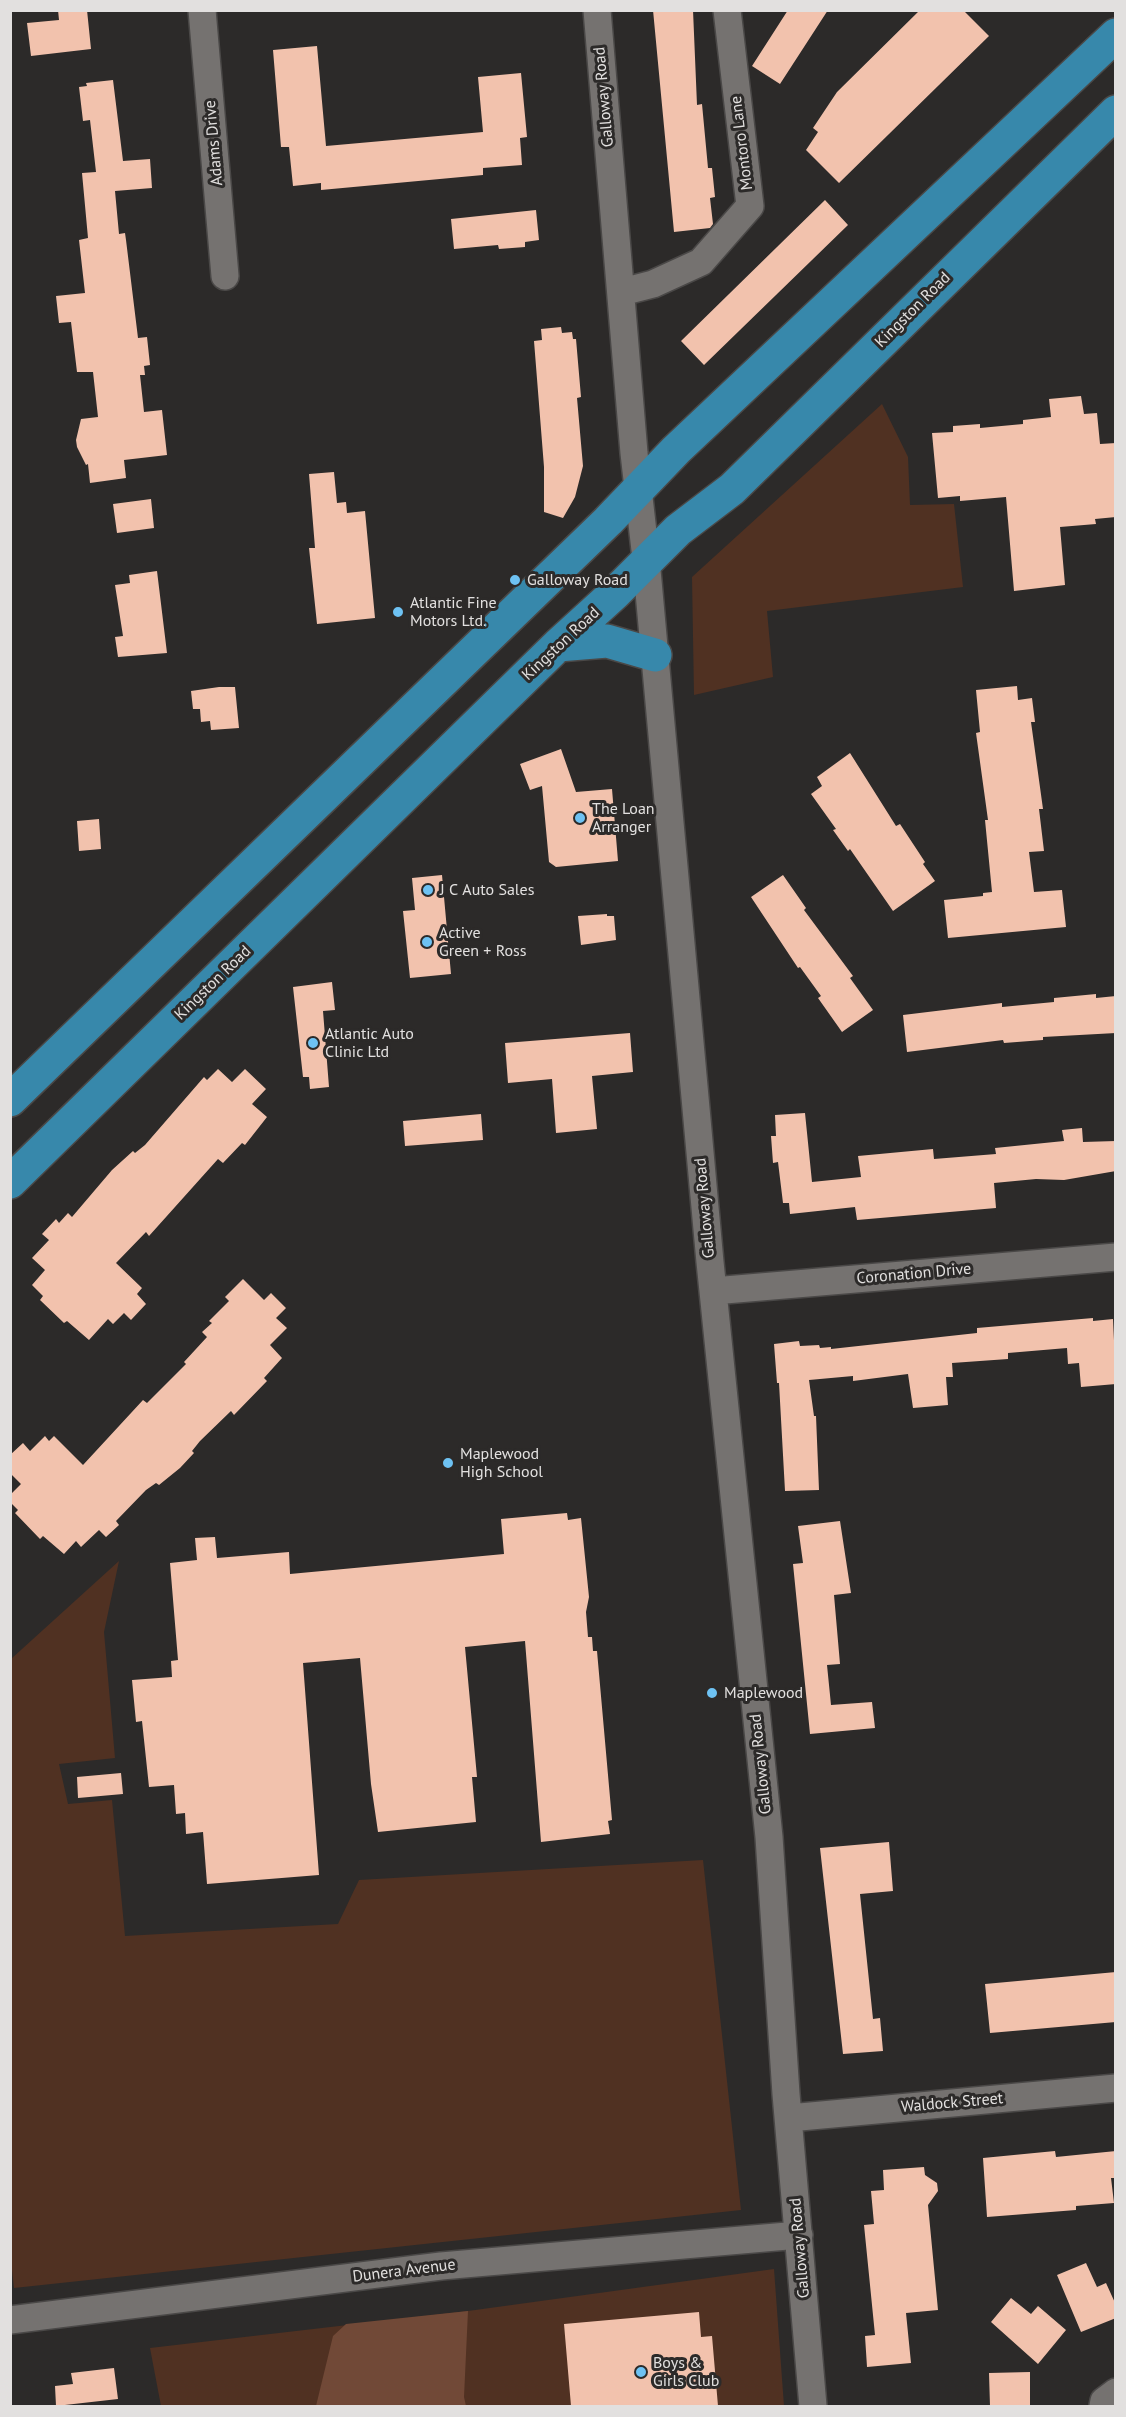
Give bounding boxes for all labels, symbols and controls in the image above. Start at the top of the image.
street label: Galloway Road [590,46,618,148]
street label: Montoro Lane [727,95,757,191]
street label: Adams Drive [201,99,227,187]
street label: Kingston Road [871,268,955,352]
place label: Galloway Road [527,570,628,590]
marker: Galloway Road [508,573,522,587]
place label: Atlantic Fine Motors Ltd. [410,593,497,631]
street label: Kingston Road [518,603,604,685]
marker: Atlantic Fine Motors Ltd. [391,605,405,619]
place label: The Loan Arranger [592,799,655,837]
marker: The Loan Arranger [573,811,587,825]
place label: J C Auto Sales [440,880,534,900]
marker: J C Auto Sales [421,883,435,897]
place label: Active Green + Ross [439,923,526,961]
marker: Active Green + Ross [420,935,434,949]
street label: Kingston Road [171,942,255,1024]
place label: Atlantic Auto Clinic Ltd [325,1024,414,1062]
marker: Atlantic Auto Clinic Ltd [306,1036,320,1050]
street label: Galloway Road [691,1157,719,1259]
street label: Coronation Drive [856,1259,972,1289]
place label: Maplewood High School [460,1444,543,1482]
marker: Maplewood High School [441,1456,455,1470]
place label: Maplewood [724,1683,803,1703]
marker: Maplewood [705,1686,719,1700]
street label: Galloway Road [746,1713,776,1815]
street label: Waldock Street [900,2089,1004,2117]
street label: Galloway Road [786,2197,814,2299]
street label: Dunera Avenue [351,2255,457,2287]
place label: Boys & Girls Club [653,2353,719,2391]
marker: Boys & Girls Club [634,2365,648,2379]

